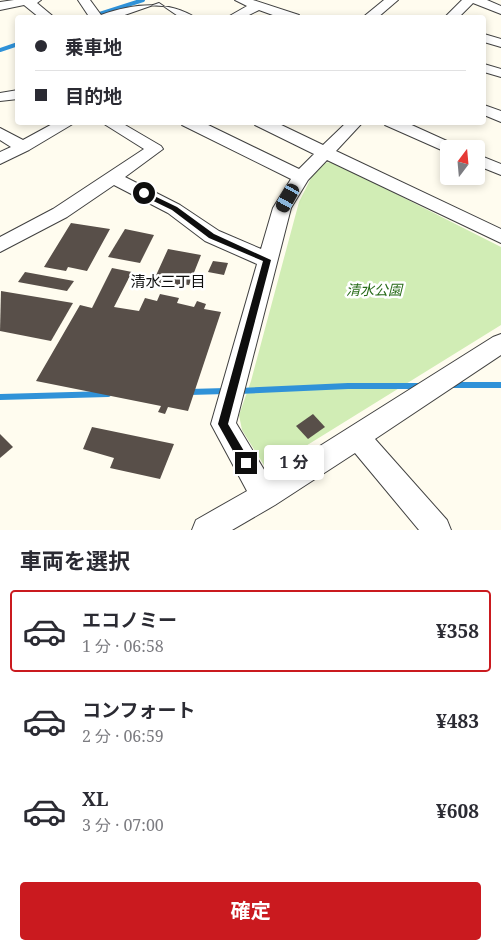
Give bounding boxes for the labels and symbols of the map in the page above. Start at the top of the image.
north arrow [440,140,485,185]
car [274,181,301,215]
route start [133,182,155,204]
district label: 清水三丁目 [130,271,206,291]
park label: 清水公園 [346,280,404,299]
callout: 1 分 [264,446,324,480]
route end [235,452,257,474]

